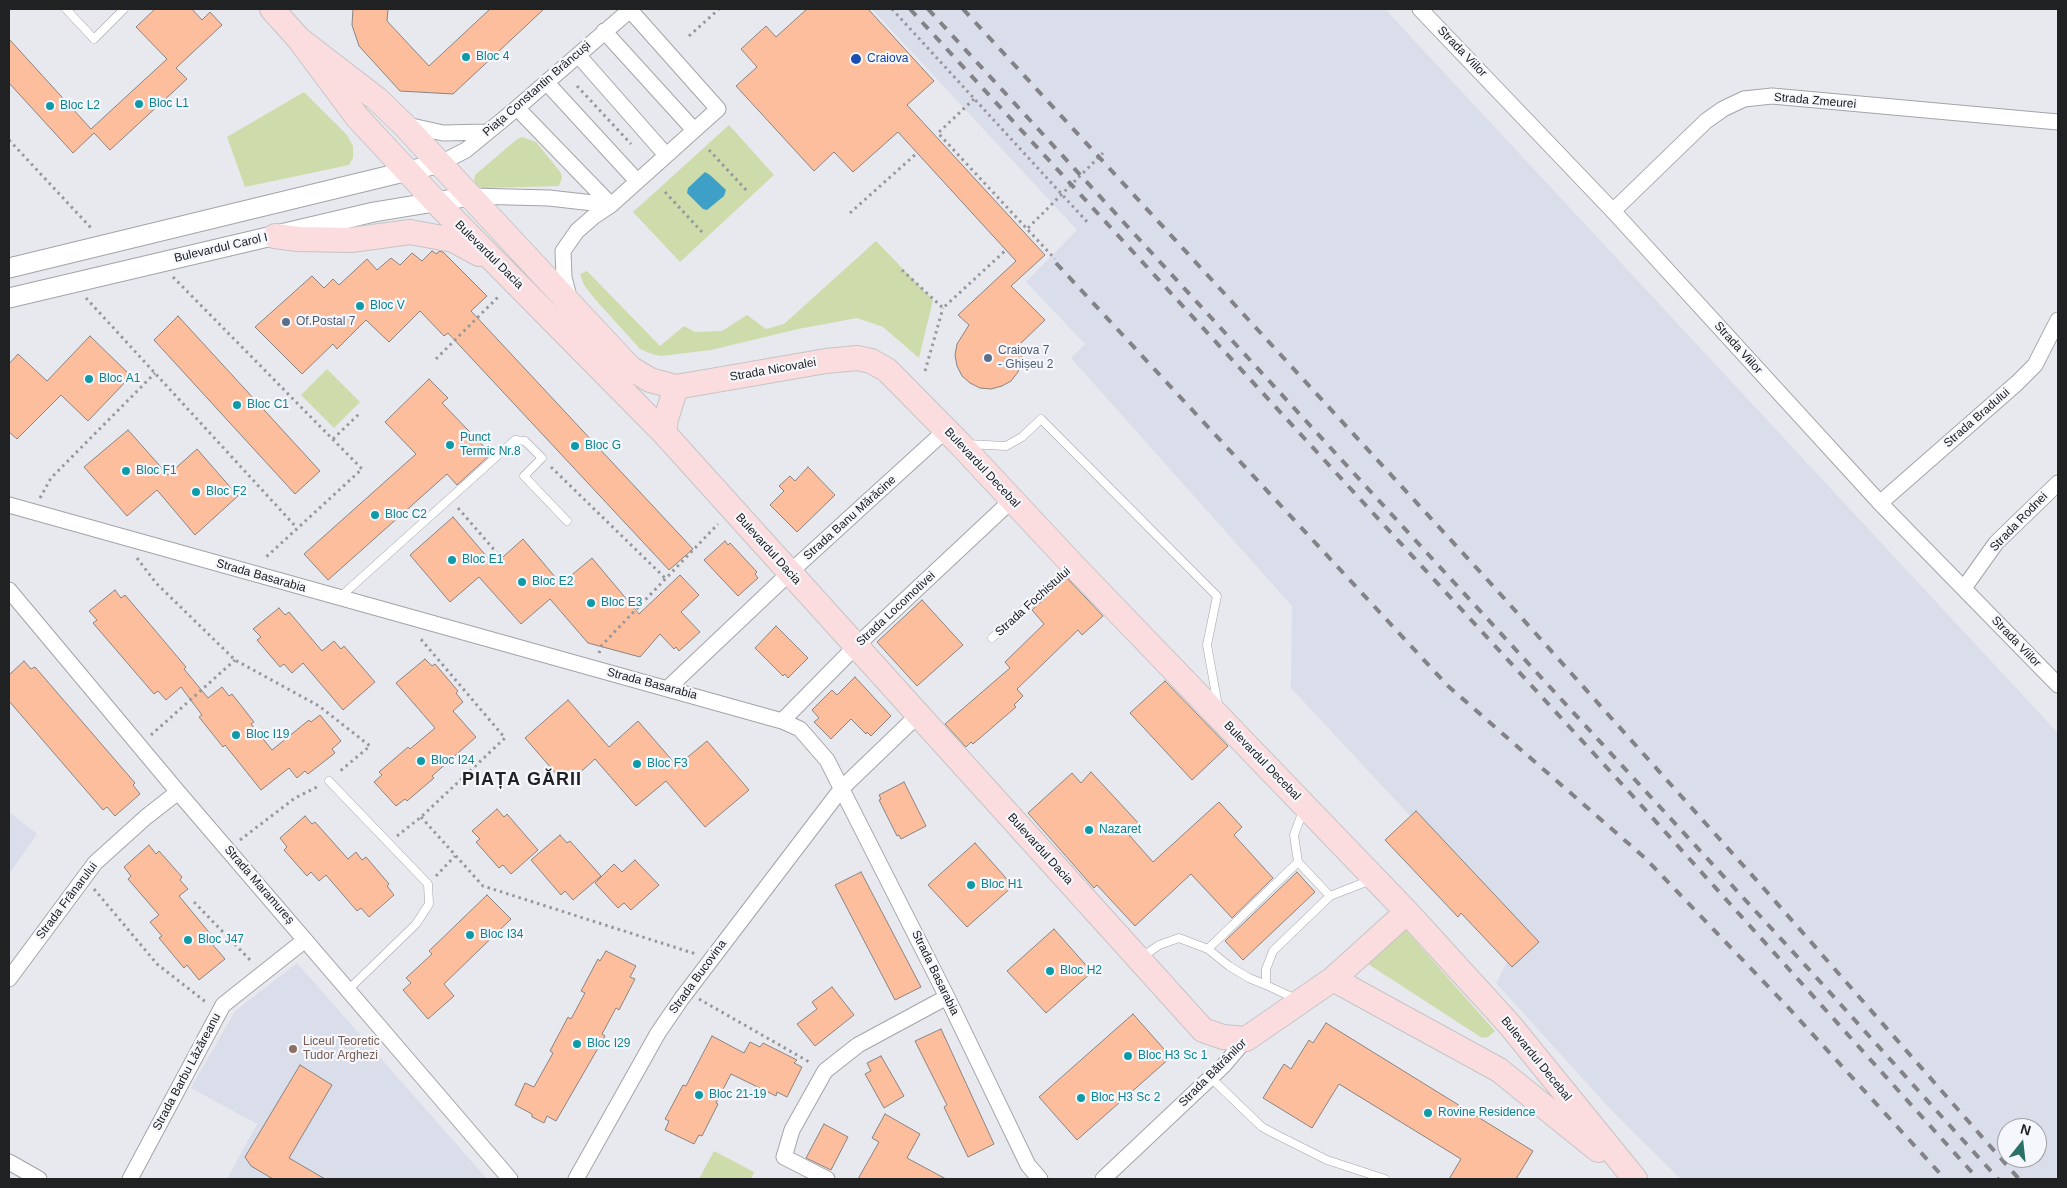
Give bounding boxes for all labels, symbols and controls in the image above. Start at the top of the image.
street label: Strada Viilor [1434,24,1490,80]
street label: Piața Constantin Brâncuși [480,38,594,140]
place label: Bloc 4 [476,50,509,64]
marker: Bloc 4 [460,51,472,63]
marker: Craiova [849,52,863,66]
place label: Craiova [867,52,908,66]
street label: Strada Zmeurei [1773,90,1857,112]
place label: Bloc L1 [149,97,189,111]
marker: Bloc L1 [133,98,145,110]
place label: Bloc L2 [60,99,100,113]
marker: Bloc L2 [44,100,56,112]
street label: Bulevardul Dacia [452,218,526,292]
street label: Bulevardul Carol I [173,230,269,266]
place label: Bloc V [370,299,405,313]
marker: Bloc V [354,300,366,312]
place label: Of.Postal 7 [296,315,355,329]
marker: Of.Postal 7 [280,316,292,328]
street label: Strada Viilor [1711,319,1765,377]
place label: Craiova 7 - Ghișeu 2 [998,344,1053,372]
marker: Craiova 7 - Ghișeu 2 [982,352,994,364]
street label: Strada Nicovalei [729,355,817,385]
place label: Bloc A1 [99,372,140,386]
marker: Bloc A1 [83,373,95,385]
street label: Strada Bradului [1941,385,2013,451]
place label: Bloc C1 [247,398,289,412]
marker: Bloc C1 [231,399,243,411]
street label: Bulevardul Decebal [941,425,1023,511]
place label: Punct Termic Nr.8 [460,431,521,459]
marker: Punct Termic Nr.8 [444,439,456,451]
place label: Bloc G [585,439,621,453]
marker: Bloc G [569,440,581,452]
place label: Bloc F1 [136,464,177,478]
marker: Bloc F1 [120,465,132,477]
street label: Strada Banu Mărăcine [801,473,899,563]
place label: Bloc F2 [206,485,247,499]
marker: Bloc F2 [190,486,202,498]
street label: Strada Rodnei [1987,489,2051,555]
place label: Bloc C2 [385,508,427,522]
marker: Bloc C2 [369,509,381,521]
street label: Bulevardul Dacia [732,510,804,588]
place label: Bloc E1 [462,553,503,567]
marker: Bloc E1 [446,554,458,566]
street label: Strada Basarabia [214,556,308,596]
street label: Strada Fochistului [992,565,1074,639]
street label: Strada Locomotivei [854,569,938,649]
place label: Bloc E2 [532,575,573,589]
marker: Bloc E2 [516,576,528,588]
place label: Bloc E3 [601,596,642,610]
marker: Bloc E3 [585,597,597,609]
street label: Strada Viilor [1988,614,2044,670]
street label: Strada Basarabia [605,665,699,703]
street label: Bulevardul Decebal [1221,719,1303,803]
place label: Bloc I19 [246,728,289,742]
marker: Bloc I19 [230,729,242,741]
place label: Bloc I24 [431,754,474,768]
marker: Bloc I24 [415,755,427,767]
place label: Bloc F3 [647,757,688,771]
marker: Bloc F3 [631,758,643,770]
district label: PIAȚA GĂRII [461,769,583,791]
street label: Bulevardul Dacia [1004,810,1076,888]
place label: Nazaret [1099,823,1141,837]
marker: Nazaret [1083,824,1095,836]
street label: Strada Maramureș [221,843,297,927]
street label: Strada Frânarului [33,860,101,942]
place label: Bloc H1 [981,878,1023,892]
marker: Bloc H1 [965,879,977,891]
place label: Bloc I34 [480,928,523,942]
street label: Strada Basarabia [908,928,962,1018]
marker: Bloc I34 [464,929,476,941]
place label: Bloc J47 [198,933,244,947]
marker: Bloc J47 [182,934,194,946]
street label: Strada Bucovina [666,937,730,1017]
place label: Bloc H2 [1060,964,1102,978]
marker: Bloc H2 [1044,965,1056,977]
street label: Strada Barbu Lăzăreanu [150,1011,224,1133]
street label: Bulevardul Decebal [1498,1014,1574,1104]
place label: Liceul Teoretic Tudor Arghezi [303,1035,380,1063]
street label: Strada Bătrânilor [1176,1036,1250,1110]
place label: Bloc I29 [587,1037,630,1051]
marker: Bloc I29 [571,1038,583,1050]
marker: Liceul Teoretic Tudor Arghezi [287,1043,299,1055]
place label: Bloc H3 Sc 1 [1138,1049,1207,1063]
marker: Bloc H3 Sc 1 [1122,1050,1134,1062]
place label: Bloc 21-19 [709,1088,766,1102]
marker: Bloc 21-19 [693,1089,705,1101]
place label: Bloc H3 Sc 2 [1091,1091,1160,1105]
marker: Bloc H3 Sc 2 [1075,1092,1087,1104]
place label: Rovine Residence [1438,1106,1535,1120]
marker: Rovine Residence [1422,1107,1434,1119]
north arrow [1997,1118,2047,1168]
text: N [2019,1120,2033,1139]

